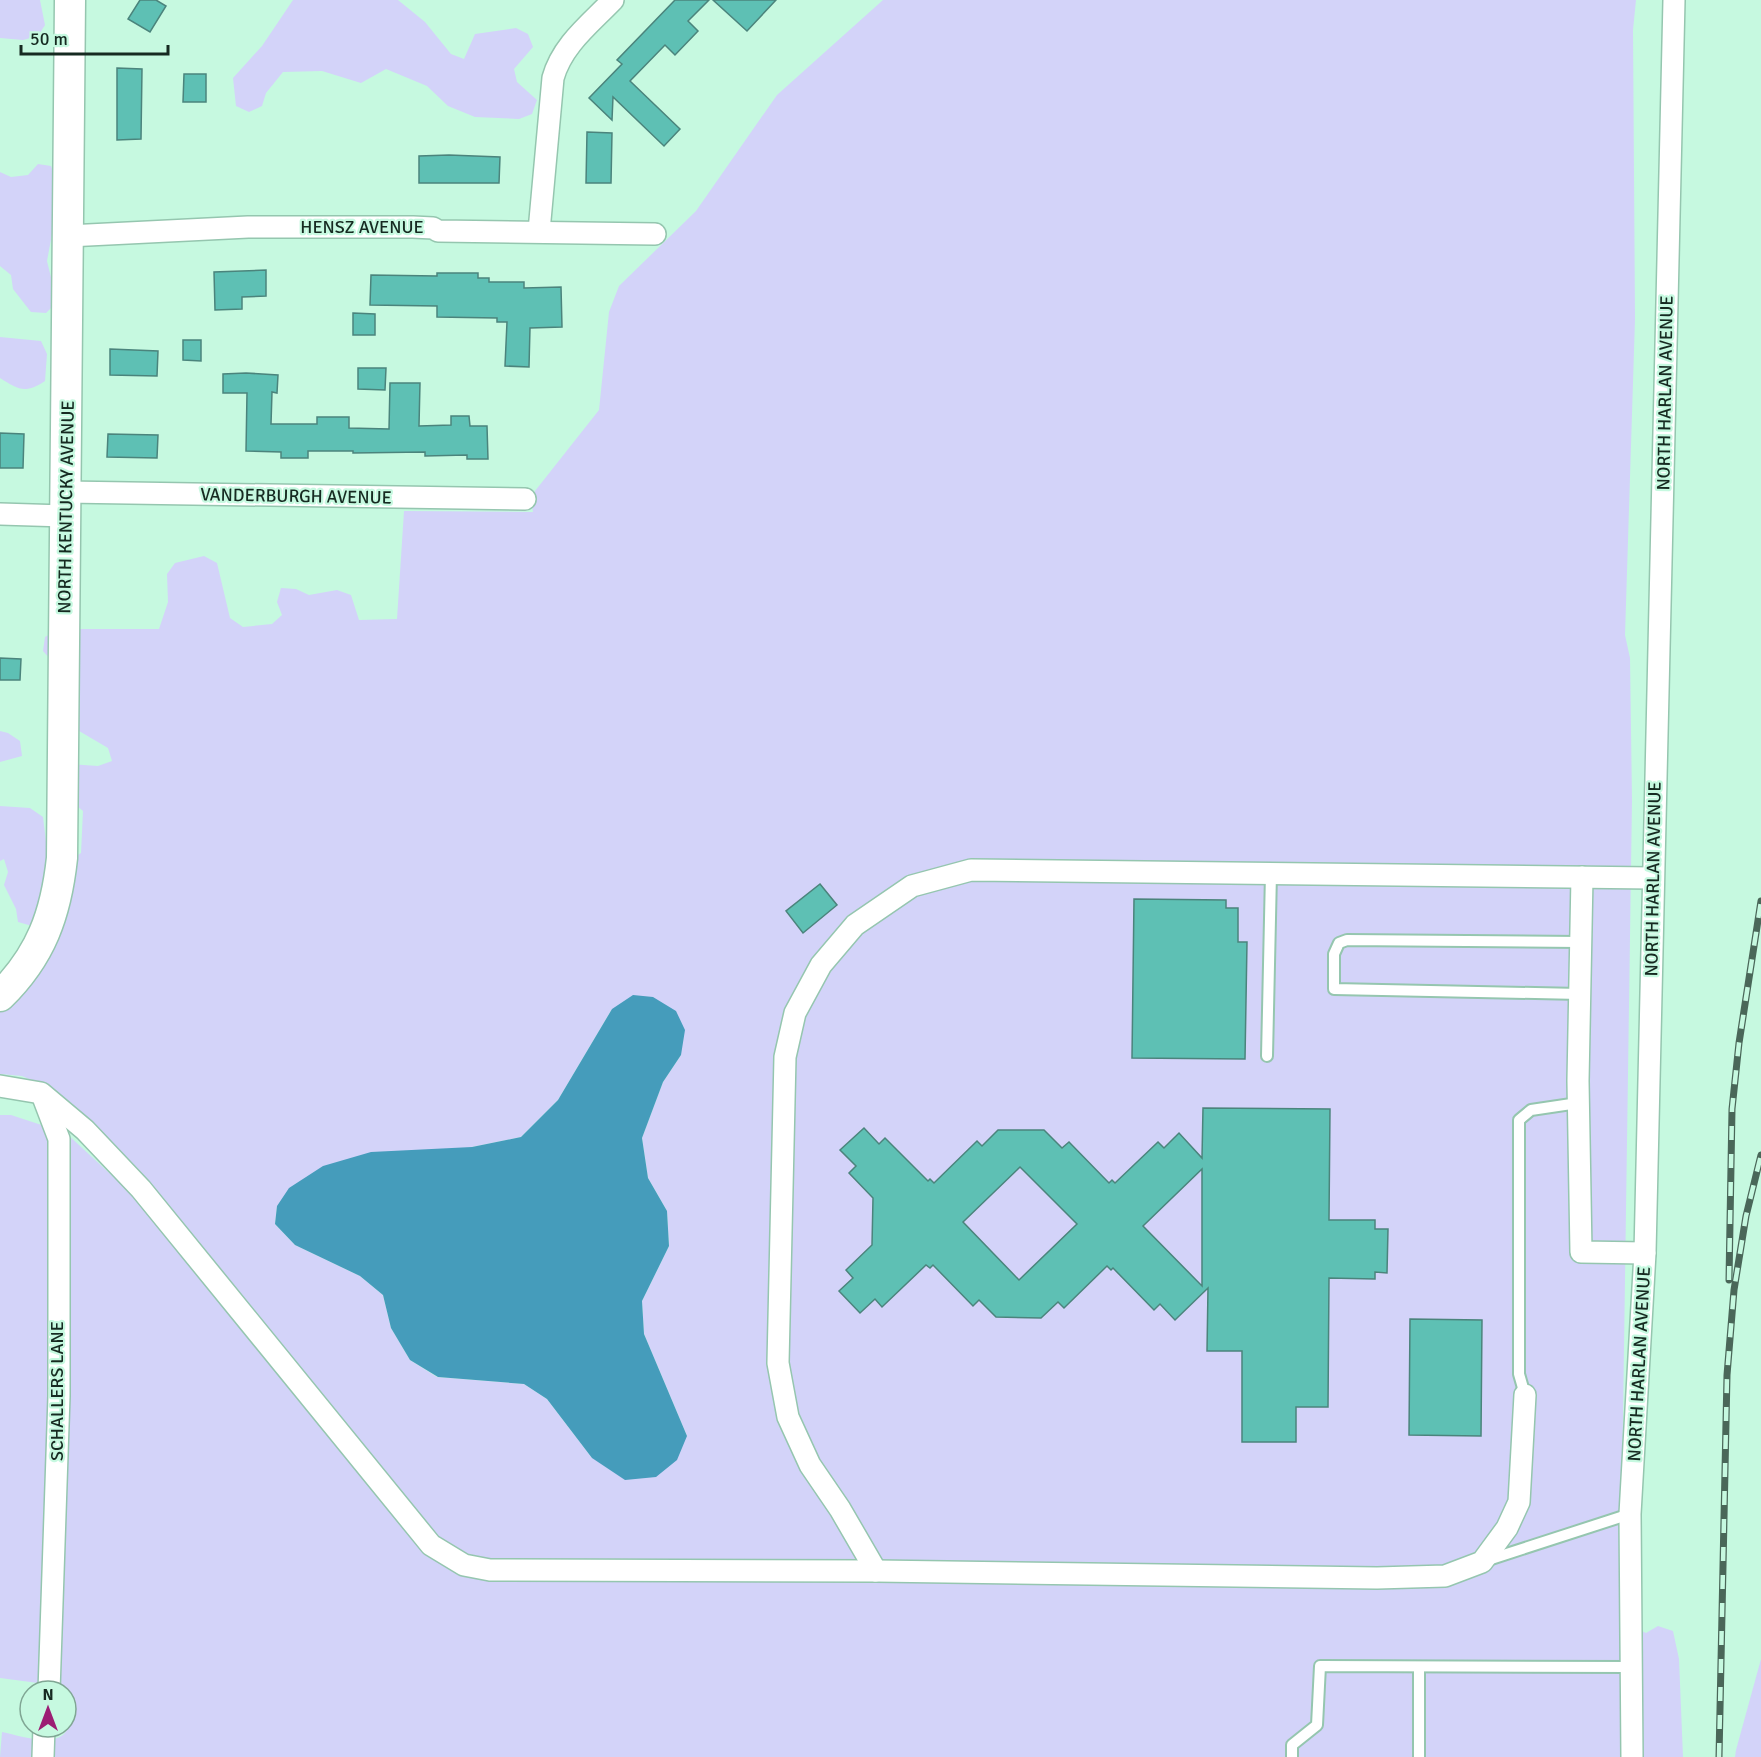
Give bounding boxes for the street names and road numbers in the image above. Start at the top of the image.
street label: HENSZ AVENUE [300,216,424,238]
street label: NORTH HARLAN AVENUE [1652,295,1678,491]
street label: NORTH KENTUCKY AVENUE [53,400,79,614]
street label: VANDERBURGH AVENUE [200,483,392,509]
street label: NORTH HARLAN AVENUE [1640,781,1666,977]
street label: NORTH HARLAN AVENUE [1623,1266,1655,1462]
street label: SCHALLERS LANE [46,1321,68,1461]

